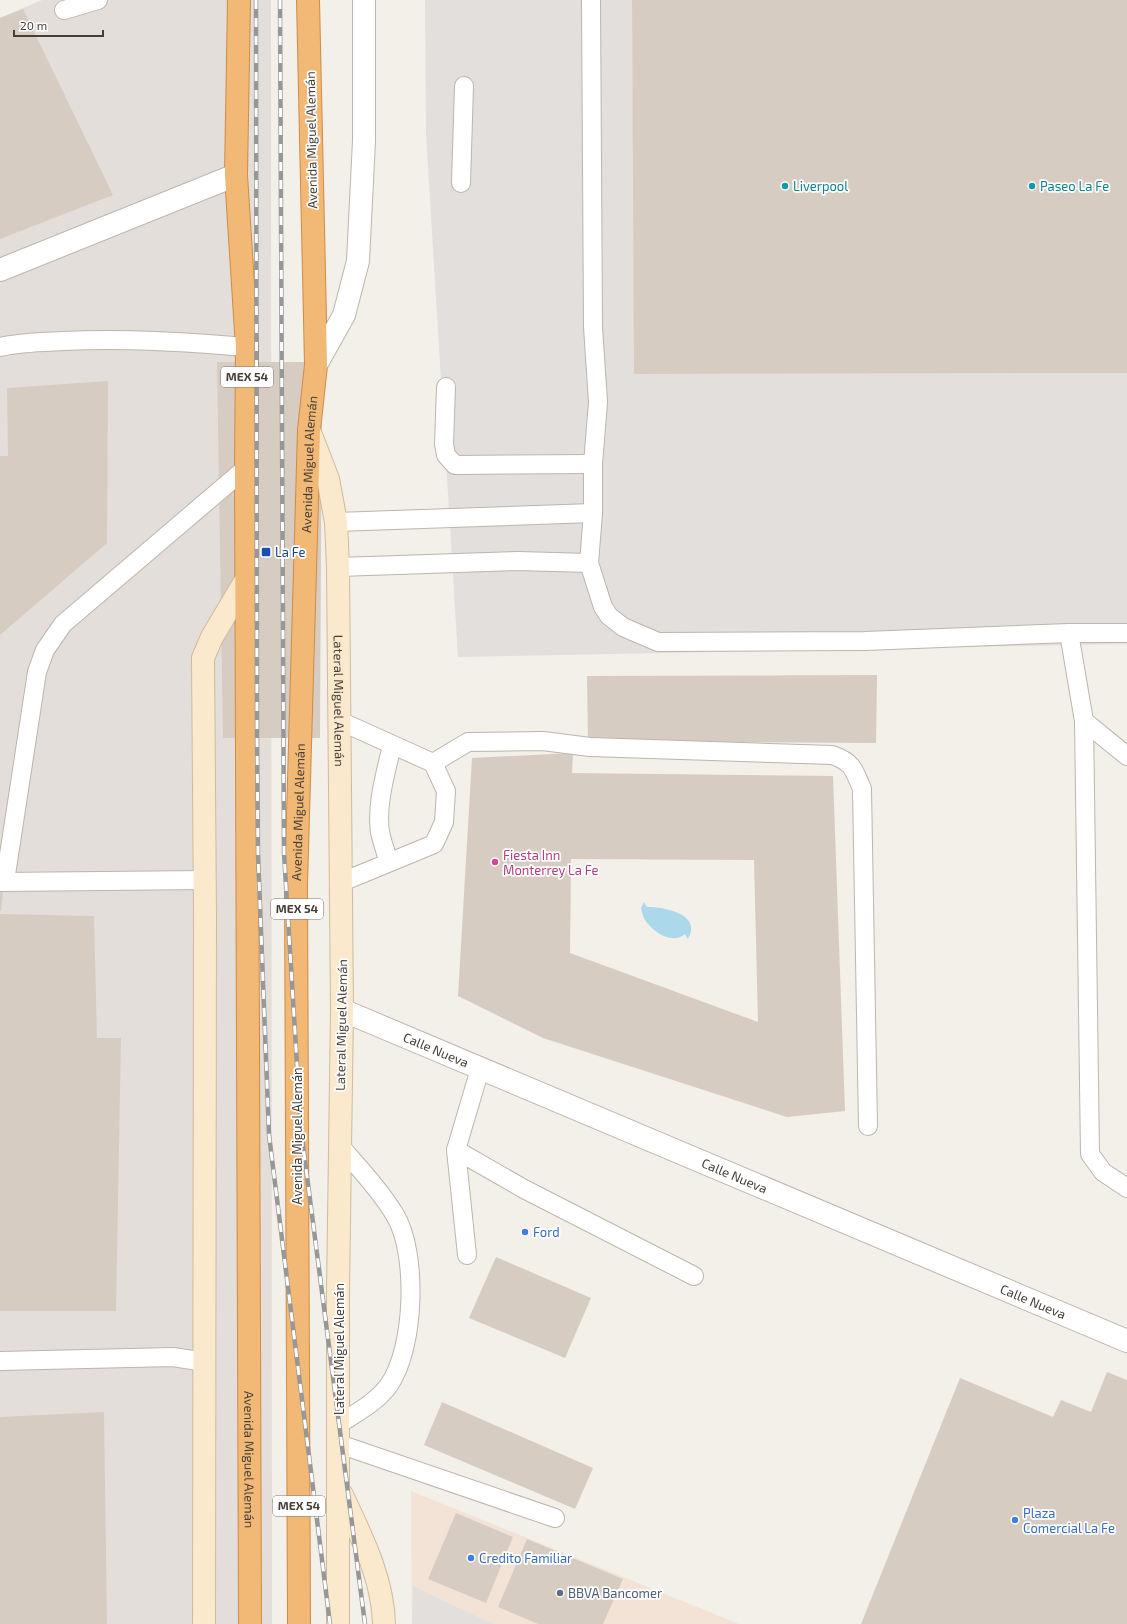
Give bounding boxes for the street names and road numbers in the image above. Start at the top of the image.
street label: Avenida Miguel Alemán [302,71,320,209]
road number: MEX 54 [221,367,273,387]
street label: Avenida Miguel Alemán [298,395,321,533]
street label: Lateral Miguel Alemán [331,635,348,767]
street label: Avenida Miguel Alemán [288,743,308,881]
road number: MEX 54 [271,899,323,919]
street label: Lateral Miguel Alemán [332,959,350,1091]
street label: Calle Nueva [401,1029,471,1071]
street label: Avenida Miguel Alemán [289,1067,305,1205]
street label: Calle Nueva [699,1155,770,1196]
street label: Calle Nueva [998,1280,1068,1322]
street label: Lateral Miguel Alemán [331,1283,347,1415]
street label: Avenida Miguel Alemán [241,1391,258,1528]
road number: MEX 54 [273,1496,325,1516]

